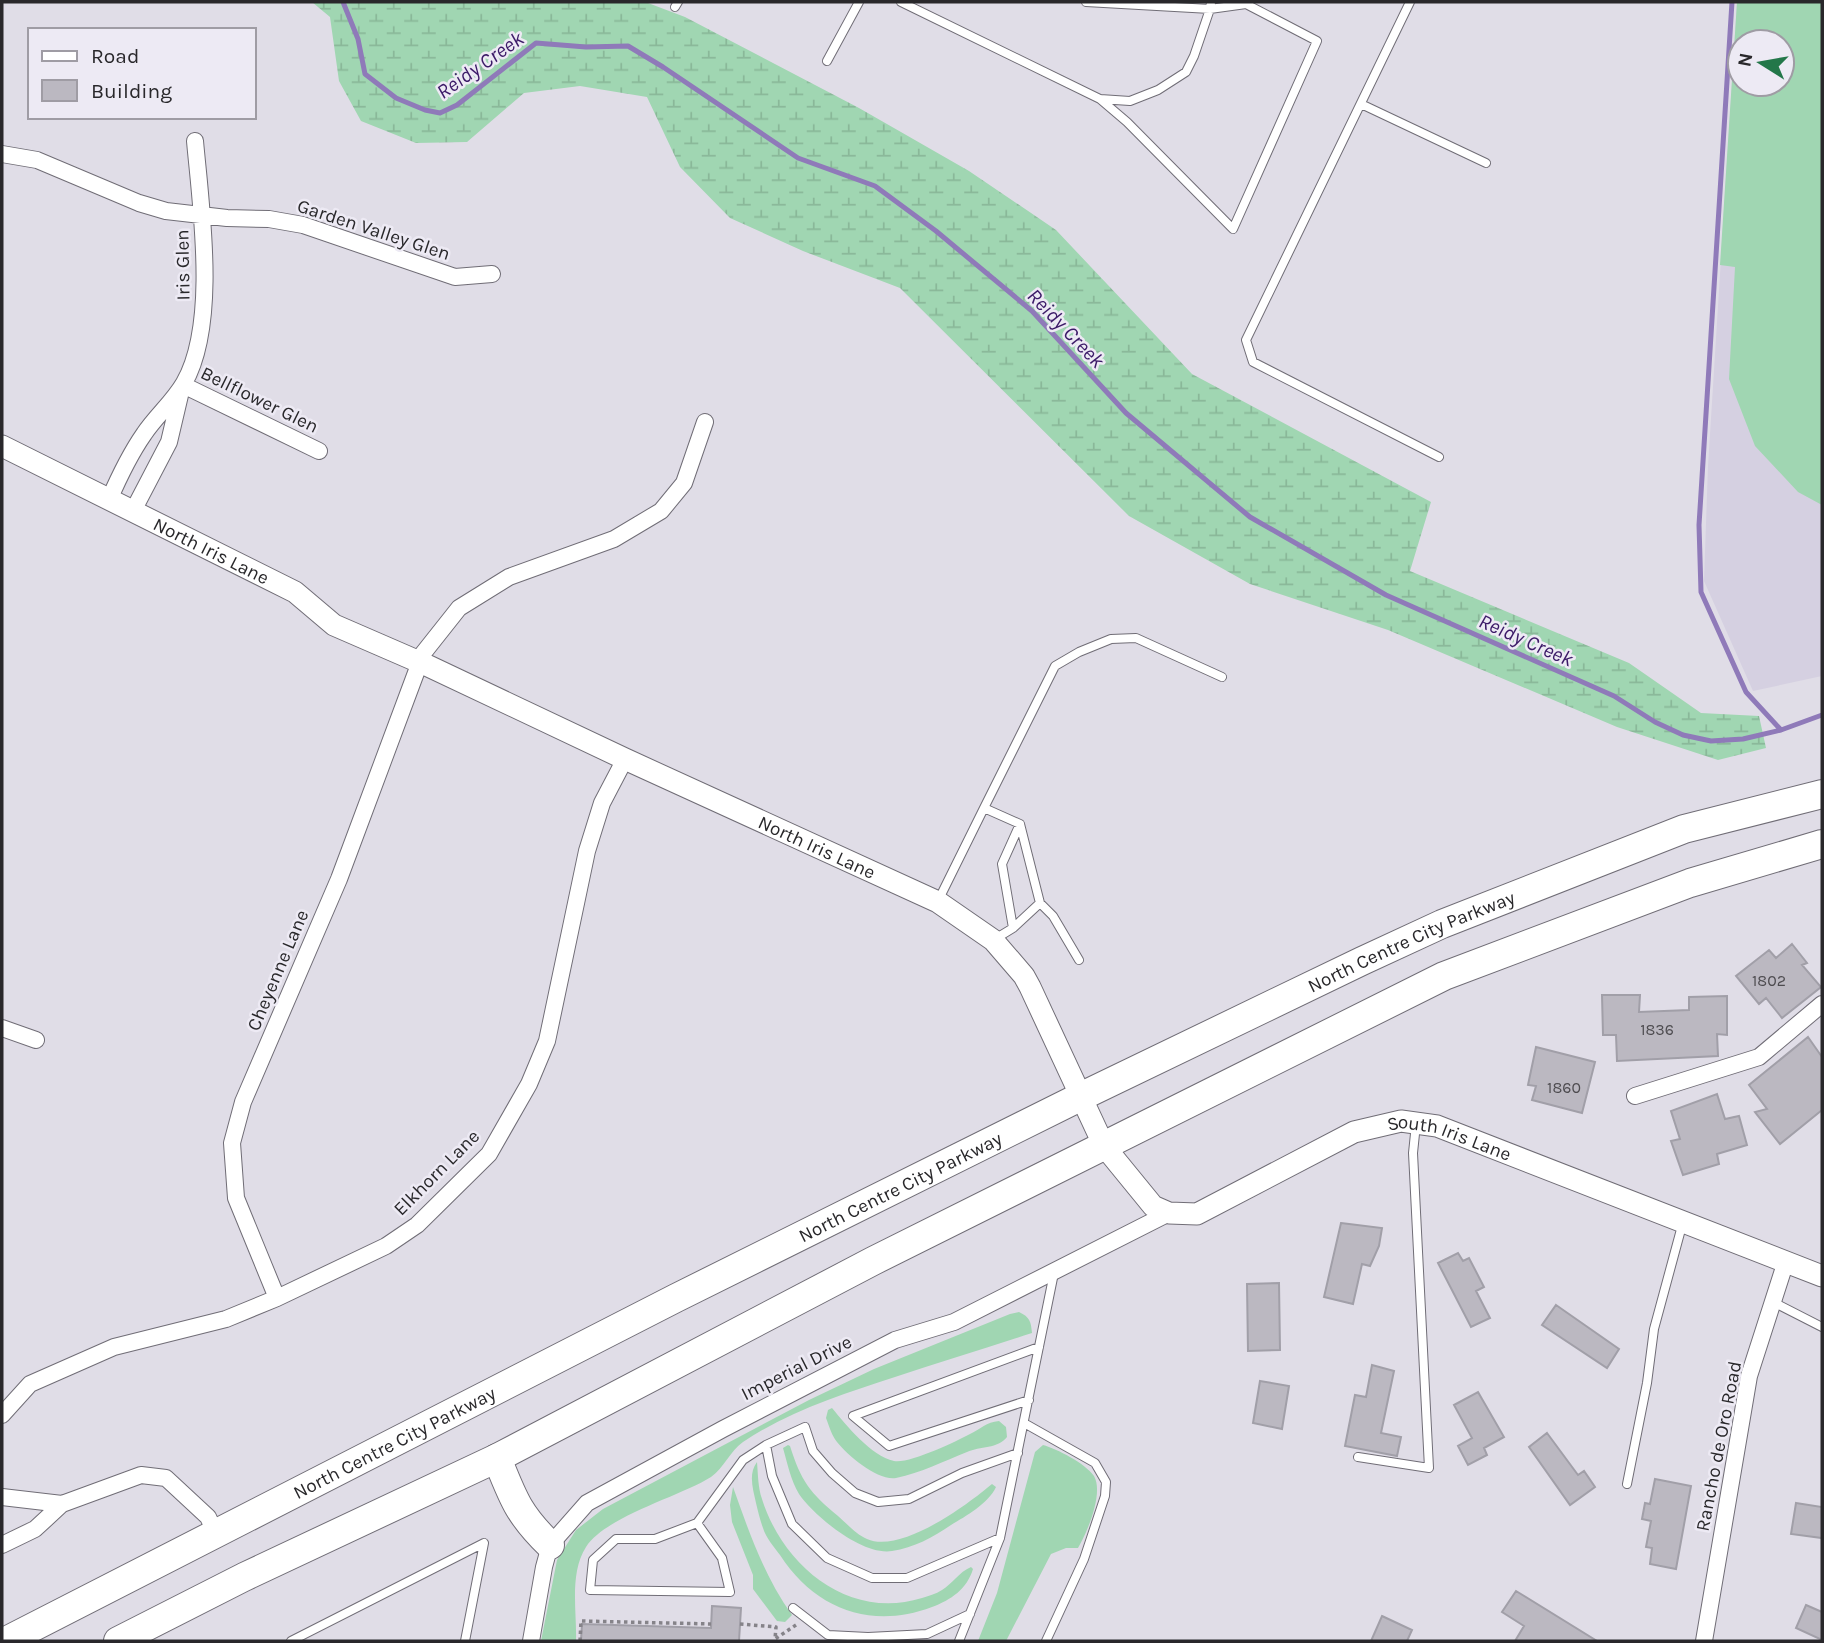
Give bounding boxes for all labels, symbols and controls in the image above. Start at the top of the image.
water label: Reidy Creek [432,26,528,104]
legend [28,28,256,119]
north arrow [1726,28,1796,98]
text: Road [91,44,139,68]
text: N [1733,51,1757,69]
text: Building [91,79,172,103]
street label: Garden Valley Glen [294,195,453,265]
street label: Iris Glen [171,229,195,301]
water label: Reidy Creek [1022,283,1110,373]
street label: Bellflower Glen [197,362,322,438]
street label: North Iris Lane [150,513,272,589]
water label: Reidy Creek [1475,609,1577,672]
street label: North Iris Lane [755,811,879,884]
street label: North Centre City Parkway [1304,887,1518,997]
street label: Cheyenne Lane [243,907,313,1034]
house number: 1802 [1752,971,1786,990]
house number: 1836 [1640,1020,1674,1039]
house number: 1860 [1547,1078,1581,1097]
street label: South Iris Lane [1385,1111,1514,1166]
street label: Elkhorn Lane [389,1125,484,1220]
street label: North Centre City Parkway [795,1128,1006,1247]
street label: Imperial Drive [737,1331,855,1405]
street label: Rancho de Oro Road [1692,1359,1746,1533]
street label: North Centre City Parkway [290,1382,499,1504]

